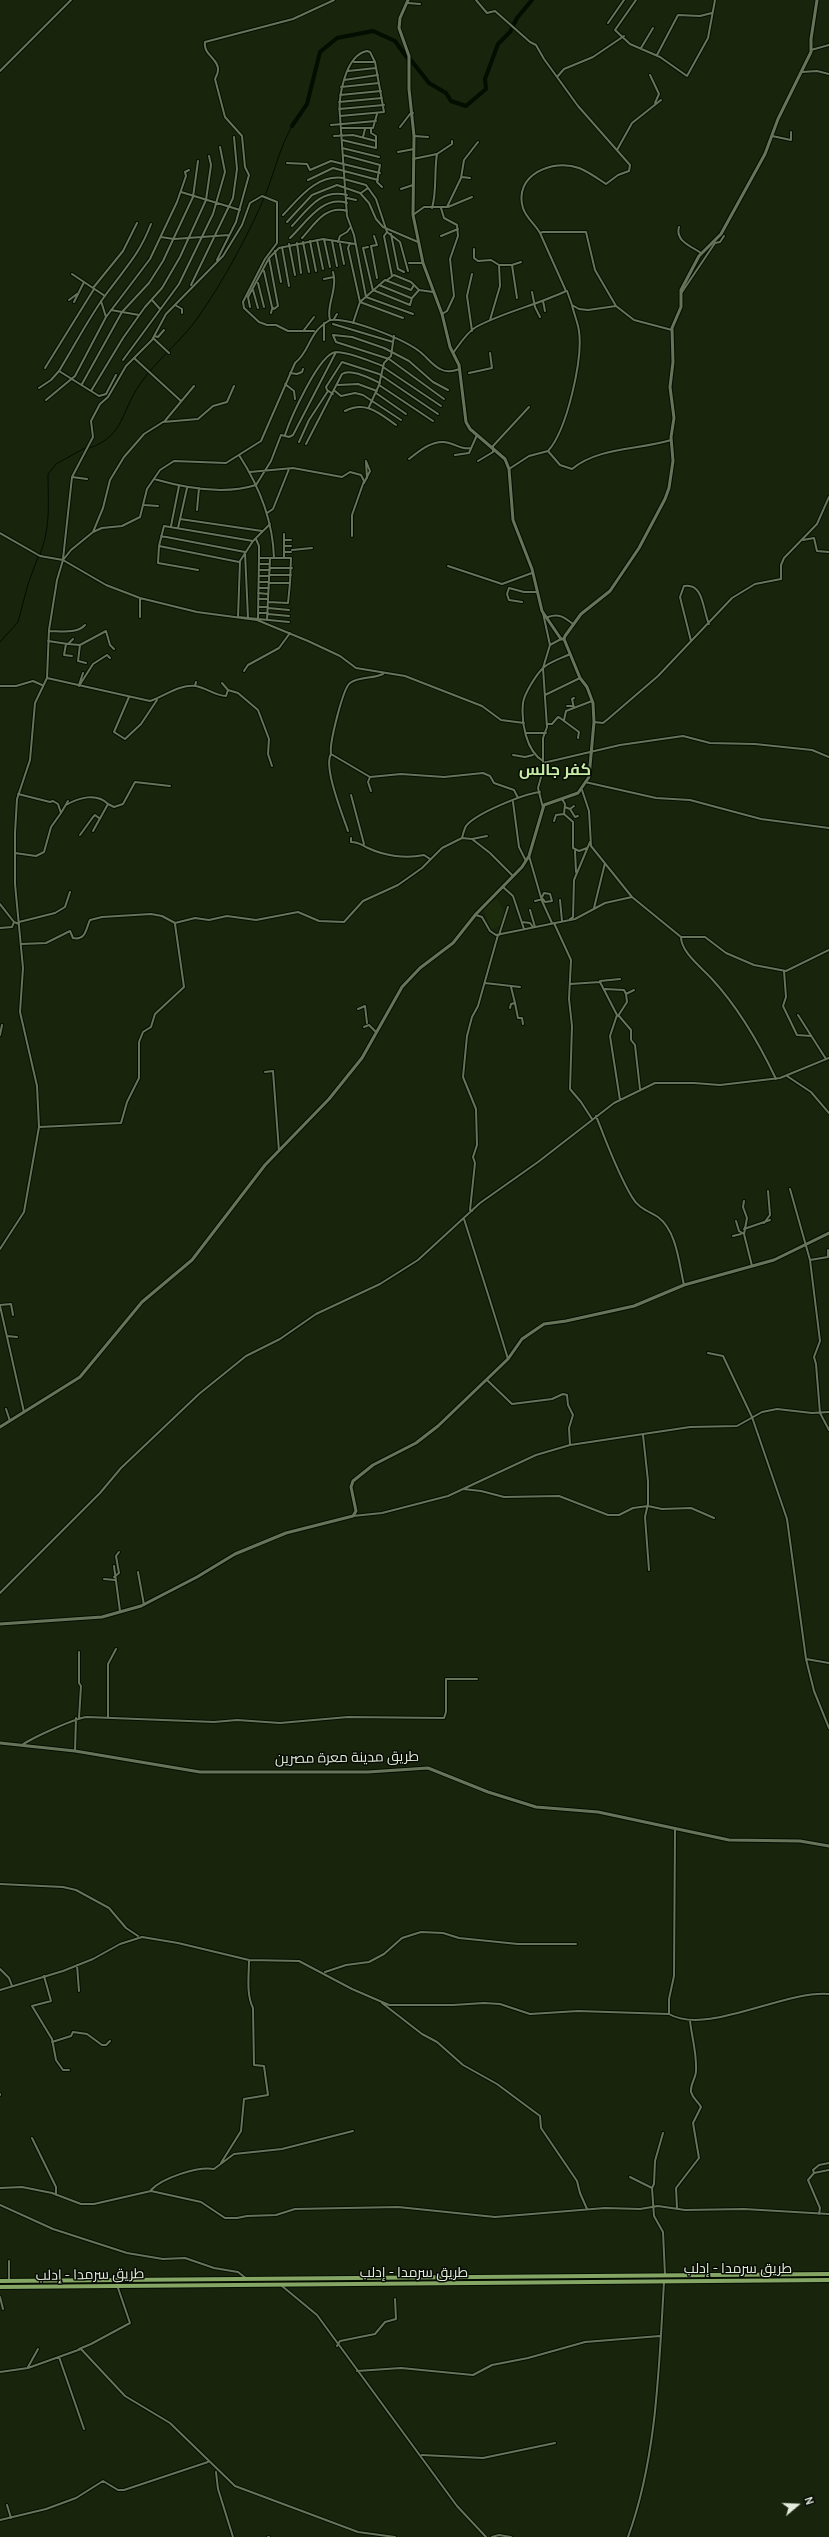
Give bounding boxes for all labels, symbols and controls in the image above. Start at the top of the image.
district label: كفر جالس [519,760,591,780]
street label: طريق مدينة معرة مصرين [275,1748,419,1768]
street label: طريق سرمدا - إدلب [684,2261,792,2277]
street label: طريق سرمدا - إدلب [360,2265,468,2281]
street label: طريق سرمدا - إدلب [36,2266,144,2284]
north arrow [777,2485,817,2525]
text: N [801,2495,816,2507]

